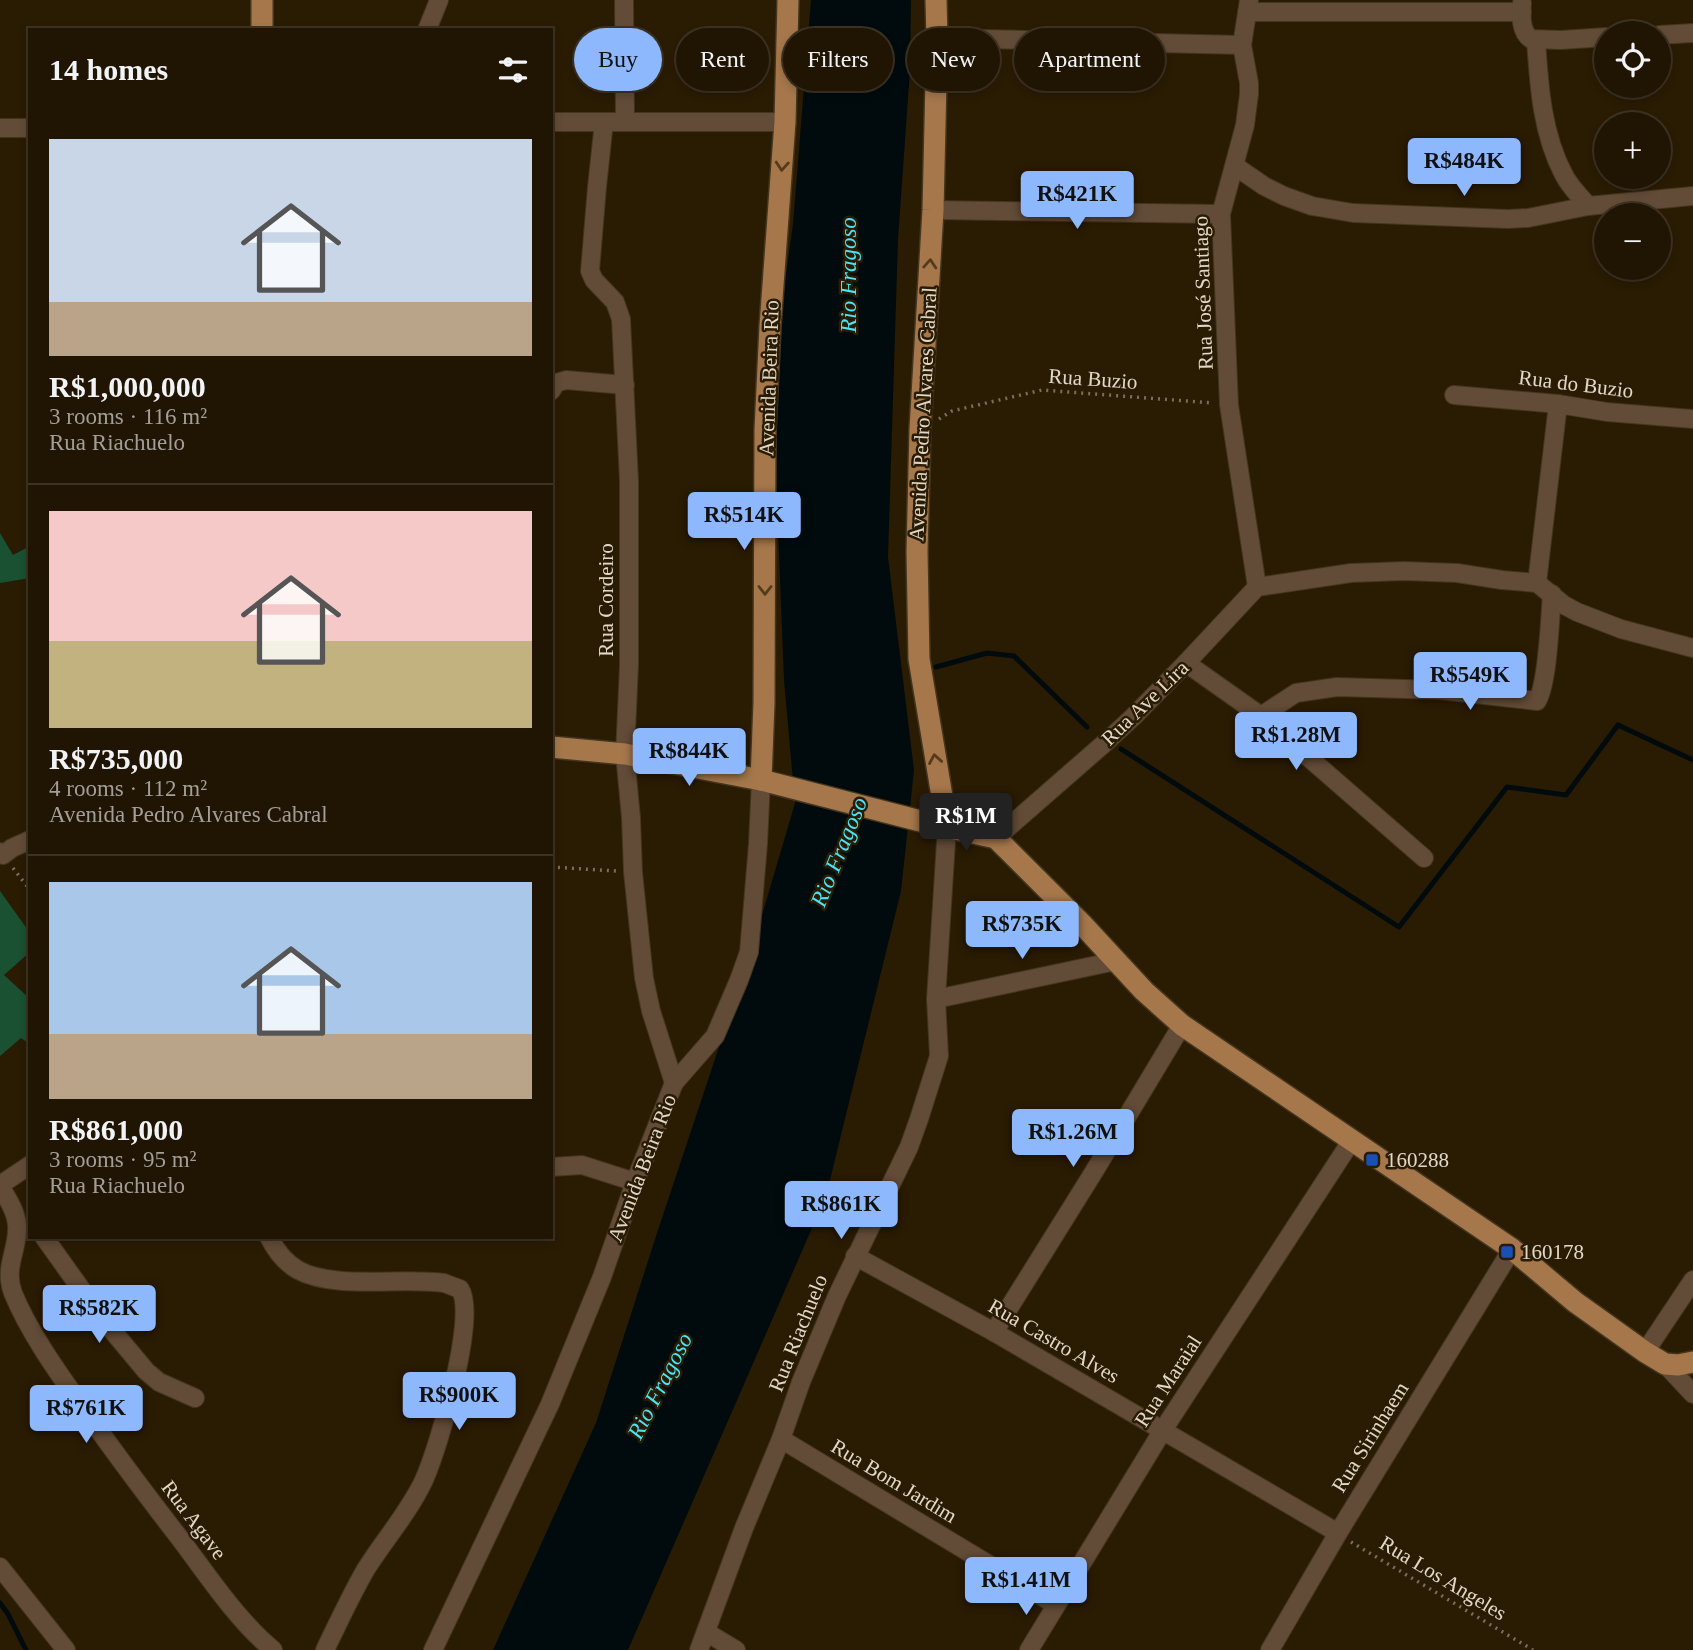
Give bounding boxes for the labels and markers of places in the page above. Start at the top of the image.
pin: R$484K [1407,138,1521,198]
pin: R$421K [1020,172,1134,231]
pin: R$514K [687,492,801,552]
pin: R$549K [1413,652,1527,712]
pin: R$1.28M [1231,712,1361,772]
pin: R$844K [632,728,746,788]
pin: R$1M [925,794,1007,853]
pin: R$735K [965,902,1079,961]
pin: R$1.26M [1008,1110,1138,1169]
place label: 160288 [1386,1148,1449,1172]
marker: 160288 [1364,1152,1380,1168]
pin: R$861K [784,1182,898,1241]
place label: 160178 [1521,1240,1584,1264]
marker: 160178 [1499,1244,1515,1260]
pin: R$582K [42,1286,156,1345]
pin: R$900K [402,1372,516,1432]
pin: R$761K [29,1386,143,1445]
pin: R$1.41M [961,1558,1091,1617]

